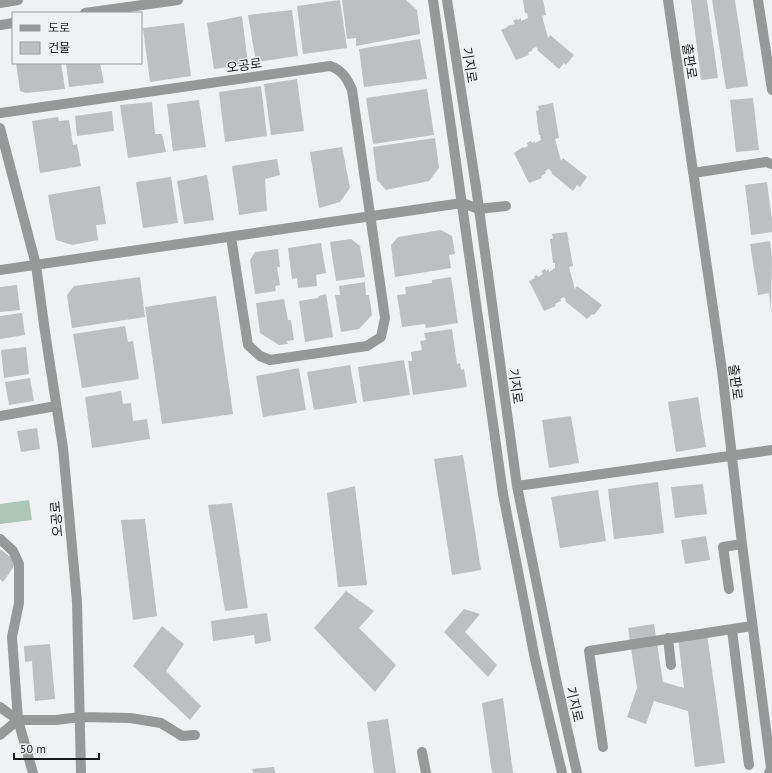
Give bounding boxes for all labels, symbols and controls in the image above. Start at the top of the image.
legend [12,12,142,64]
text: 도로 [48,20,70,35]
text: 건물 [48,40,70,55]
street label: 출판로 [679,42,700,80]
street label: 기지로 [458,46,481,84]
street label: 오공로 [225,55,263,76]
street label: 출판로 [725,363,746,401]
street label: 기지로 [505,367,526,405]
street label: 오공로 [46,500,67,538]
street label: 기지로 [562,685,587,724]
scale bar [14,735,99,761]
text: 50 m [20,741,46,756]

